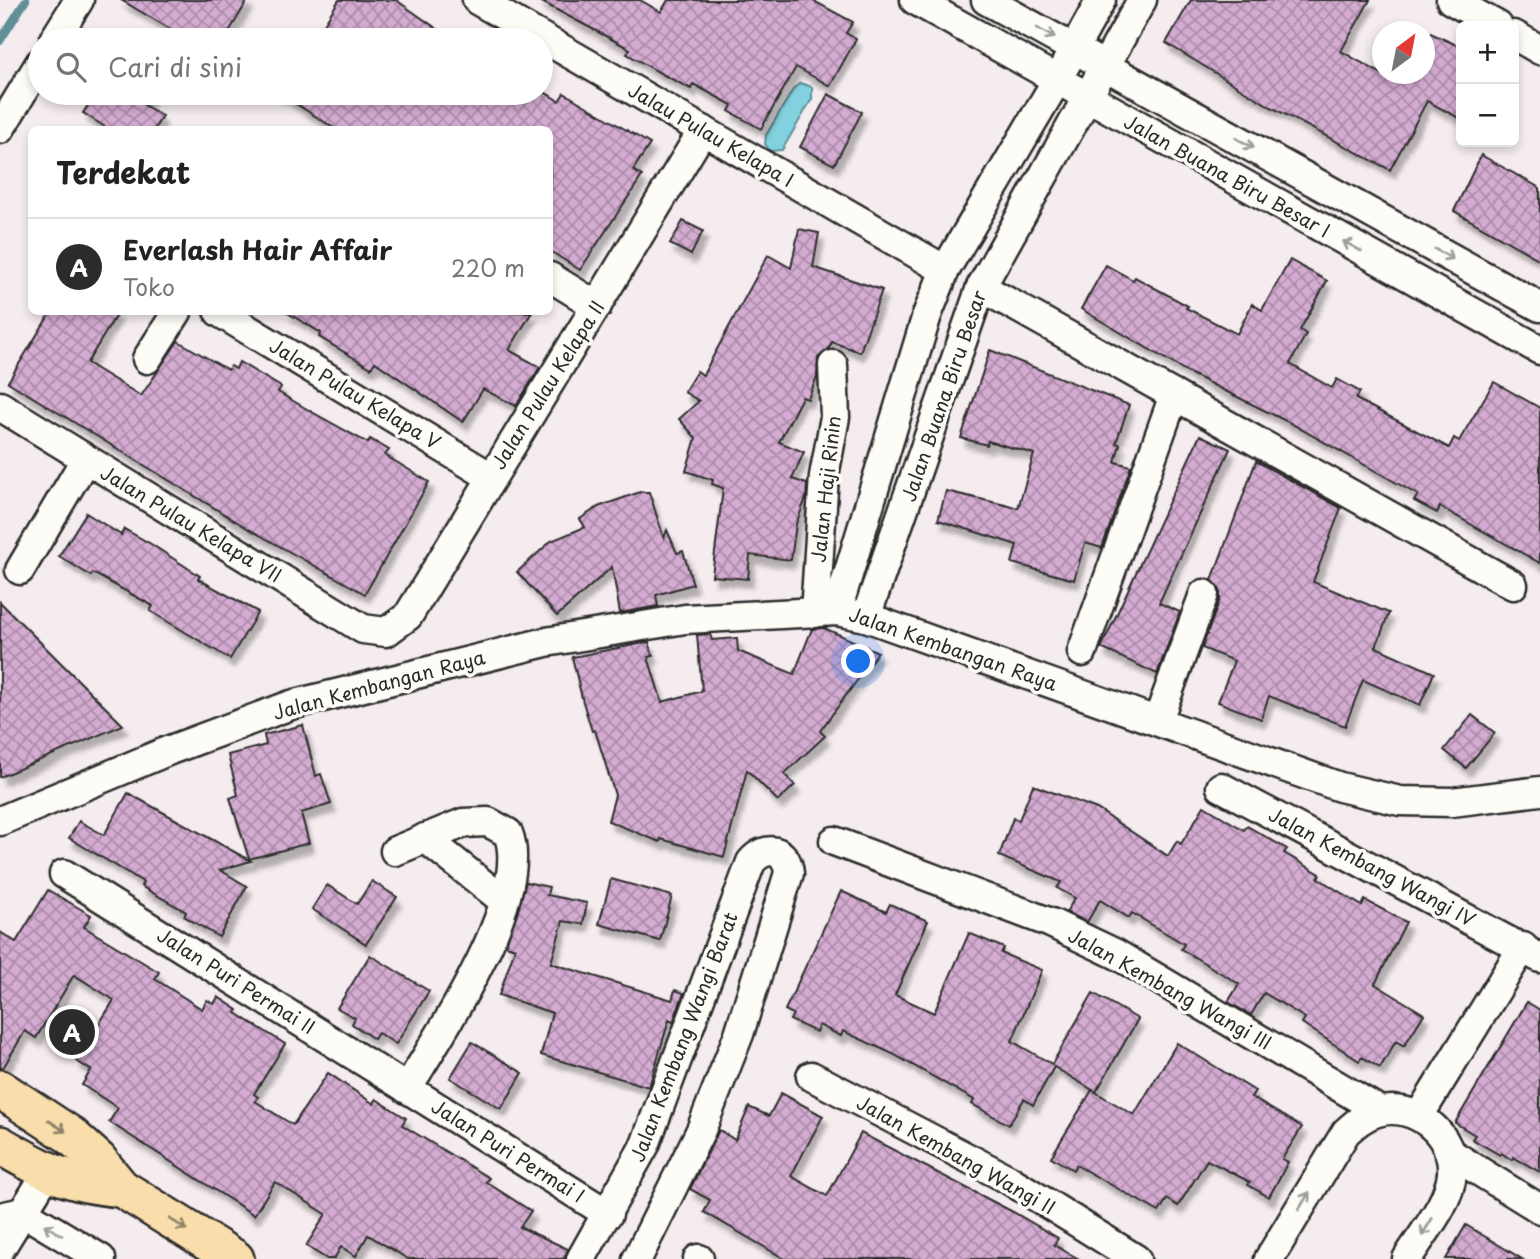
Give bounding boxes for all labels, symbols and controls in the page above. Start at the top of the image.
north arrow [1372,21,1435,84]
map controls [1456,21,1519,147]
button: + [1456,21,1519,84]
one-way arrow [1035,26,1055,40]
search box [28,28,553,105]
text: Cari di sini [108,47,242,86]
icon: search [52,48,90,86]
street label: Jalau Pulau Kelapa I [624,75,799,193]
button: − [1456,84,1519,147]
street label: Jalan Buana Biru Besar I [1119,107,1336,244]
one-way arrow [1234,136,1254,150]
text: Terdekat [56,149,191,194]
text: Everlash Hair Affair [123,230,392,269]
one-way arrow [1342,239,1363,252]
one-way arrow [1433,247,1453,261]
text: A [70,250,88,285]
text: 220 m [451,250,525,285]
text: Toko [123,269,175,304]
street label: Jalan Buana Biru Besar [894,286,992,505]
street label: Jalan Pulau Kelapa II [484,295,610,474]
street label: Jalan Pulau Kelapa V [265,331,446,455]
street label: Jalan Haji Rinin [803,414,847,564]
street label: Jalan Pulau Kelapa VII [96,458,287,588]
street label: Jalan Kembangan Raya [845,599,1061,697]
street label: Jalan Kembangan Raya [270,642,488,726]
your location [841,644,875,678]
street label: Jalan Kembang Wangi IV [1264,800,1481,933]
street label: Jalan Kembang Wangi Barat [623,908,744,1165]
street label: Jalan Puri Permai II [152,920,321,1040]
street label: Jalan Kembang Wangi III [1064,920,1277,1056]
pin: A [49,1006,95,1058]
street label: Jalan Kembang Wangi II [852,1088,1061,1220]
street label: Jalan Puri Permai I [427,1092,591,1209]
one-way arrow [47,1119,66,1134]
one-way arrow [1297,1191,1311,1211]
one-way arrow [1420,1216,1434,1236]
one-way arrow [167,1217,187,1231]
one-way arrow [44,1223,64,1237]

